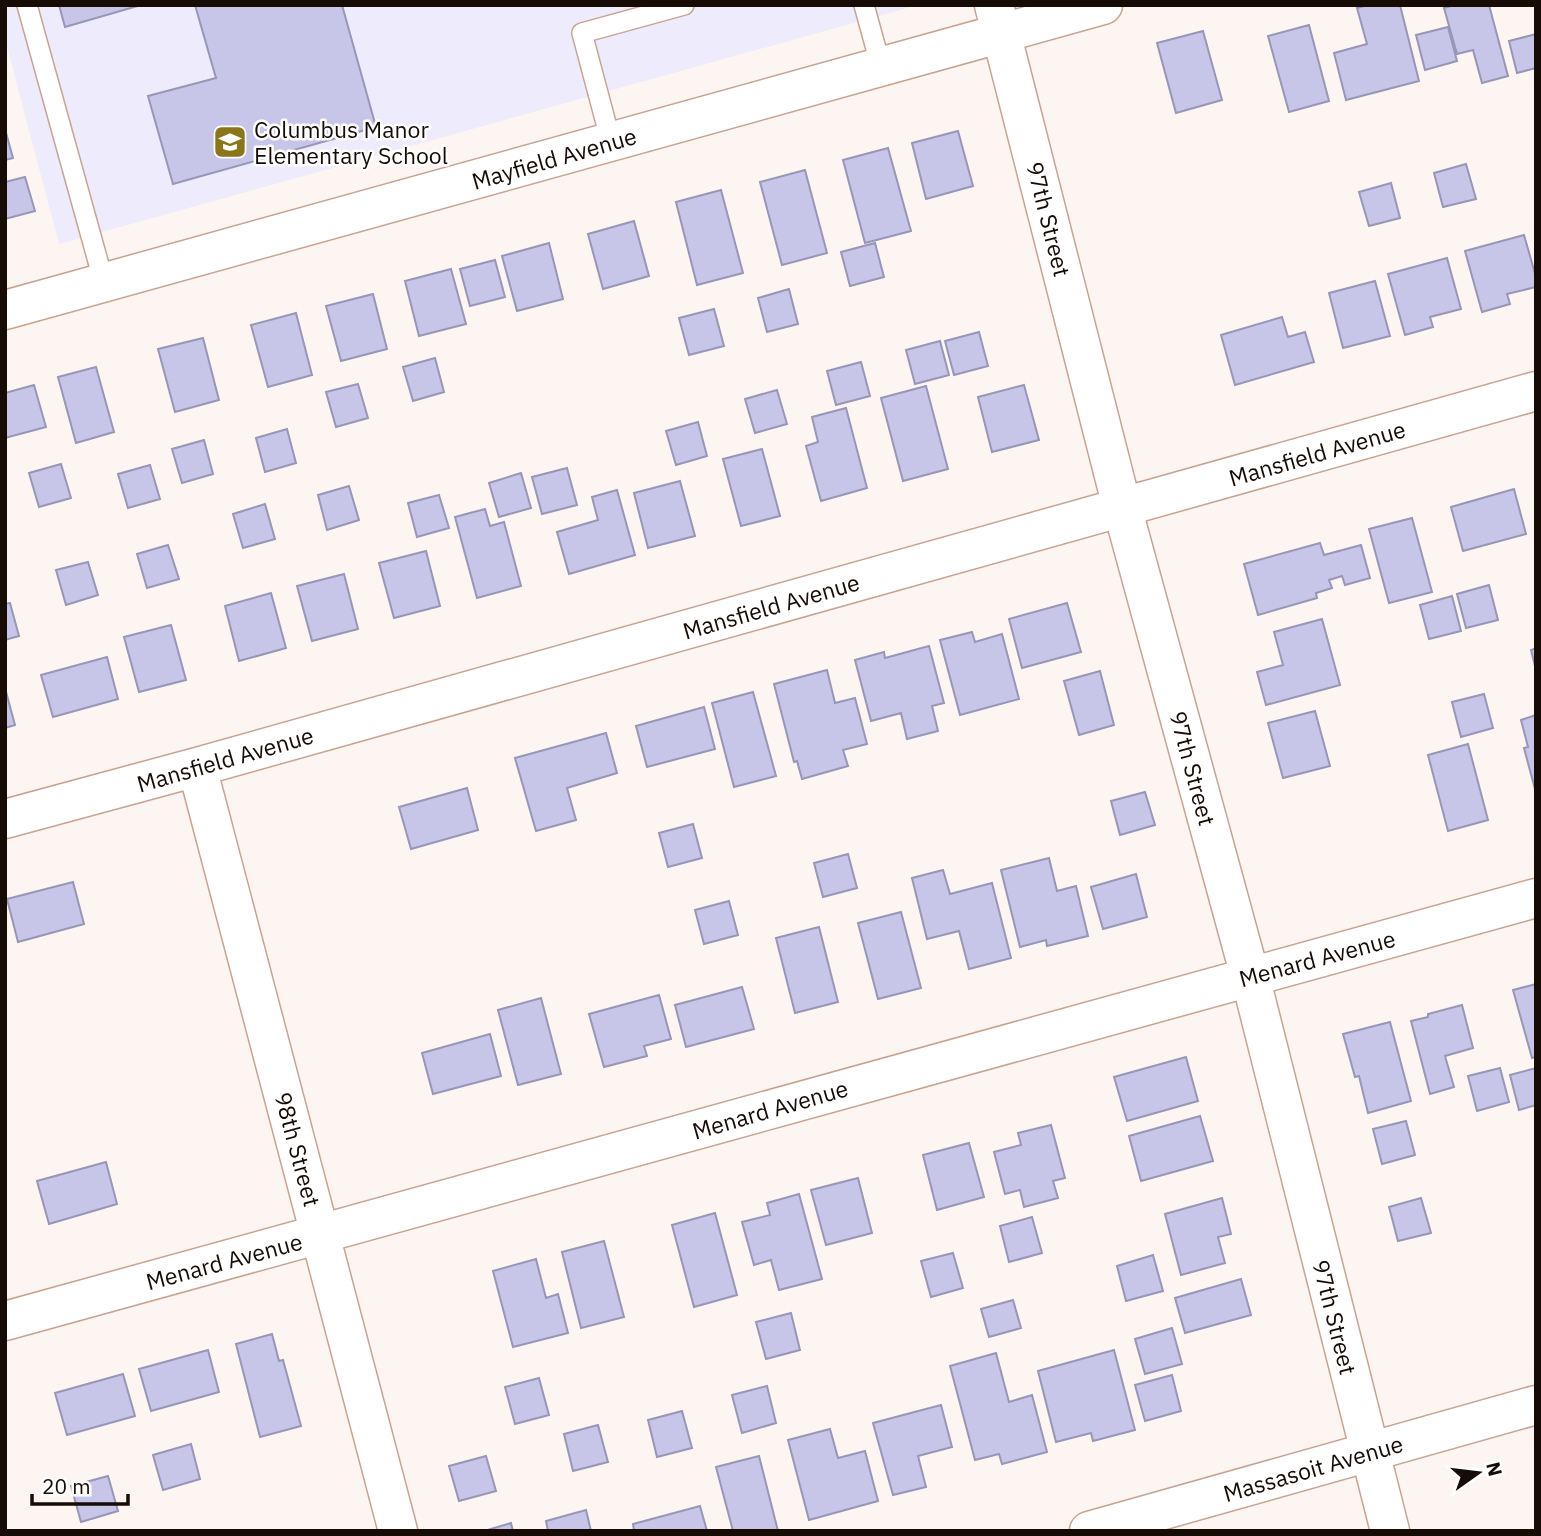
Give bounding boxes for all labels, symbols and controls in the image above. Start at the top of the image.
place label: Columbus Manor Elementary School [254,114,448,170]
street label: Mayfield Avenue [468,120,640,196]
school or university icon: Columbus Manor Elementary School [211,123,249,161]
street label: 97th Street [1020,158,1078,280]
street label: Mansfield Avenue [1225,413,1409,493]
street label: Mansfield Avenue [679,566,863,646]
street label: 97th Street [1163,707,1223,829]
street label: Mansfield Avenue [133,719,317,799]
street label: Menard Avenue [1236,923,1398,993]
street label: Menard Avenue [689,1072,851,1146]
street label: 98th Street [268,1088,328,1210]
street label: Menard Avenue [143,1226,305,1296]
street label: 97th Street [1306,1256,1364,1378]
street label: Massasoit Avenue [1220,1428,1406,1508]
north arrow [1443,1438,1513,1508]
text: N [1481,1459,1508,1478]
scale bar [32,1462,128,1506]
text: 20 m [42,1472,91,1500]

